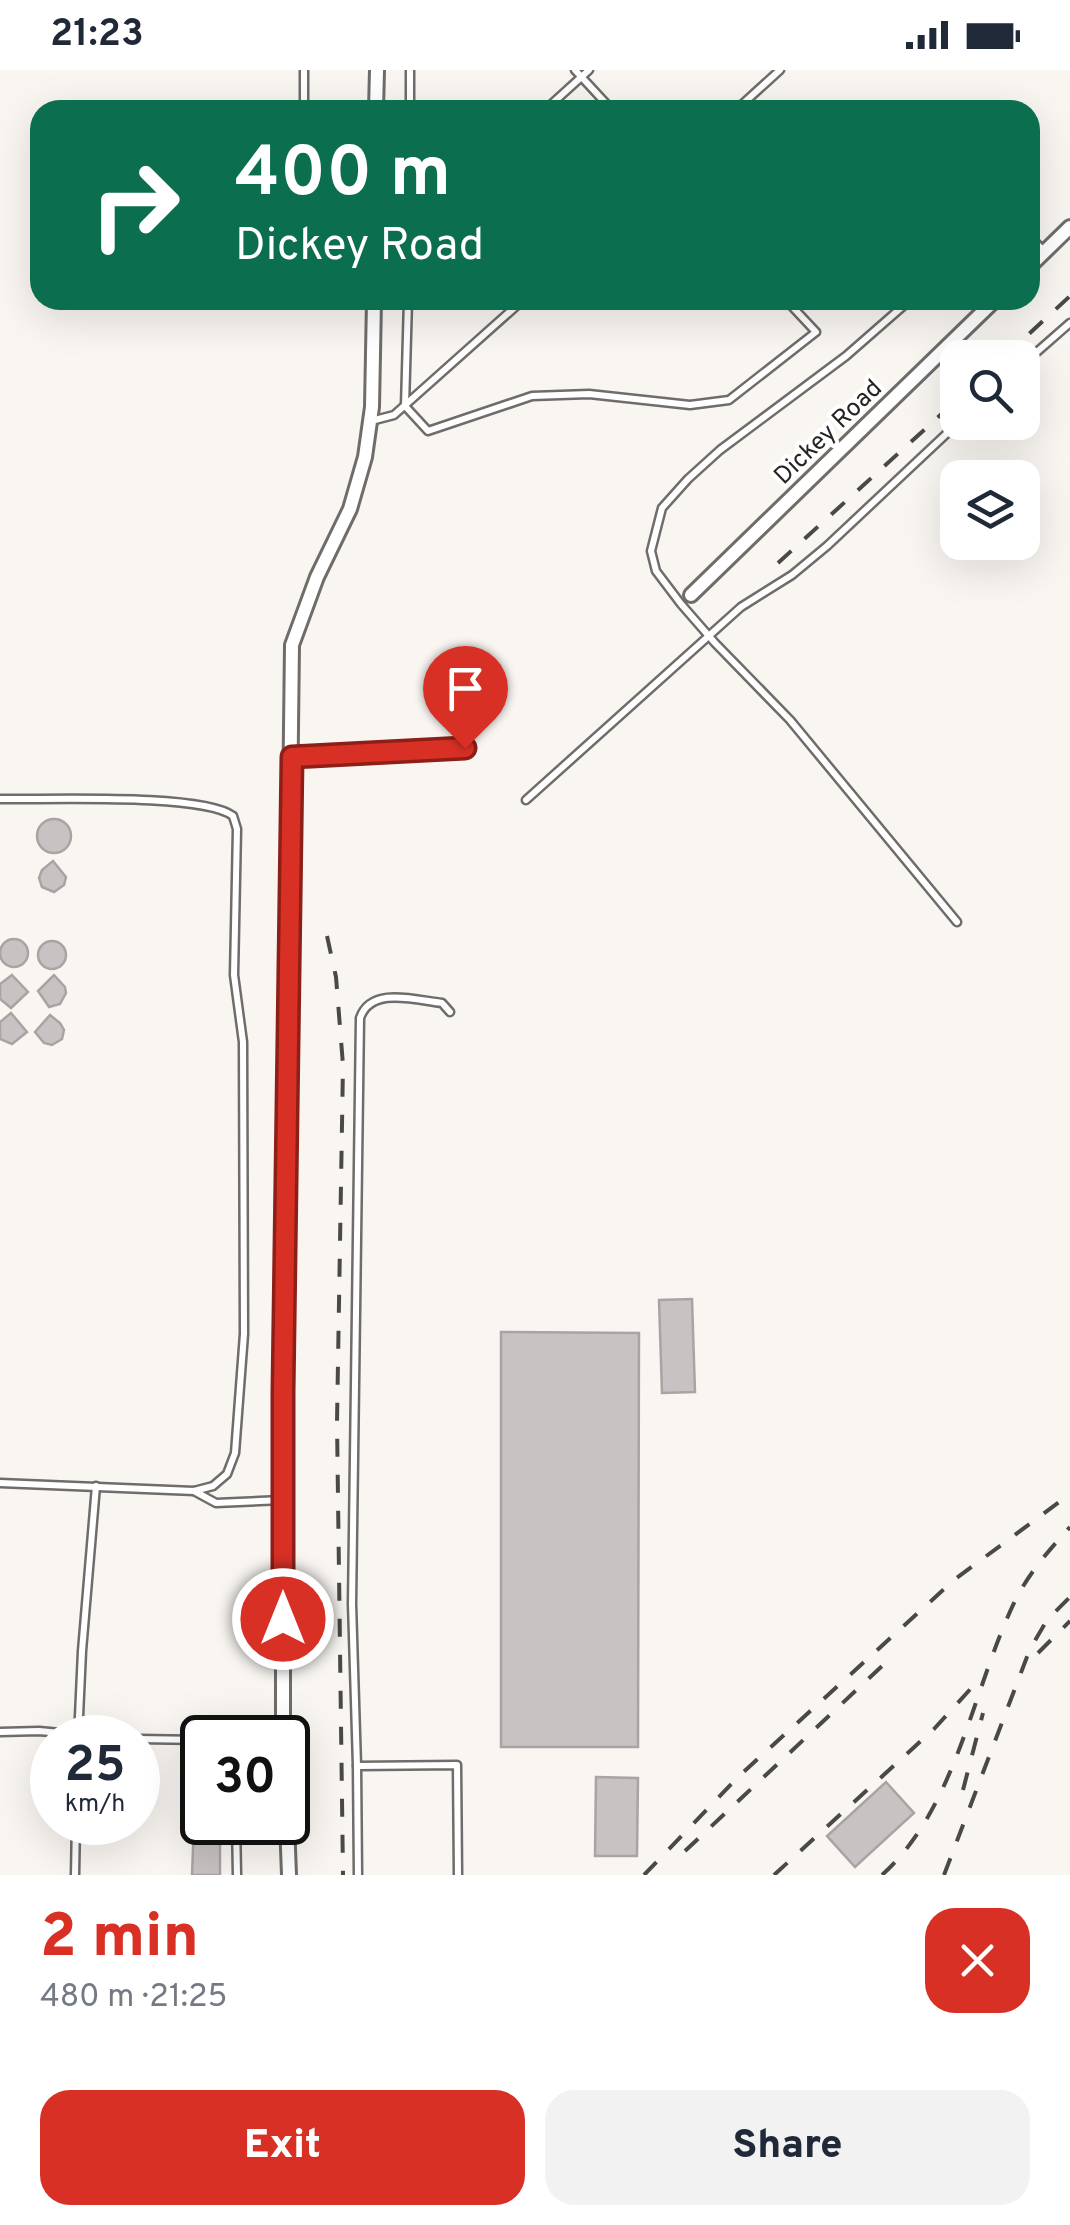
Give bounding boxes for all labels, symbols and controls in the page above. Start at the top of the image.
text: 21:23 [50,11,144,60]
text: 400 m [235,132,451,221]
icon: right [70,140,200,270]
text: Dickey Road [235,219,484,276]
map controls [940,340,1040,560]
button: search [940,340,1040,440]
street label: Dickey Road [768,374,890,493]
button: layers [940,460,1040,560]
pin [423,646,508,749]
icon: arrive [438,661,493,716]
position arrow [231,1567,335,1671]
speed limit sign: 30 [180,1715,310,1845]
text: 25 [64,1736,126,1799]
text: km/h [65,1789,125,1821]
text: 2 min [40,1902,199,1978]
button: close [925,1908,1030,2013]
text: 480 m · 21:25 [40,1978,228,2018]
button: Exit [40,2090,525,2205]
button: Share [545,2090,1030,2205]

